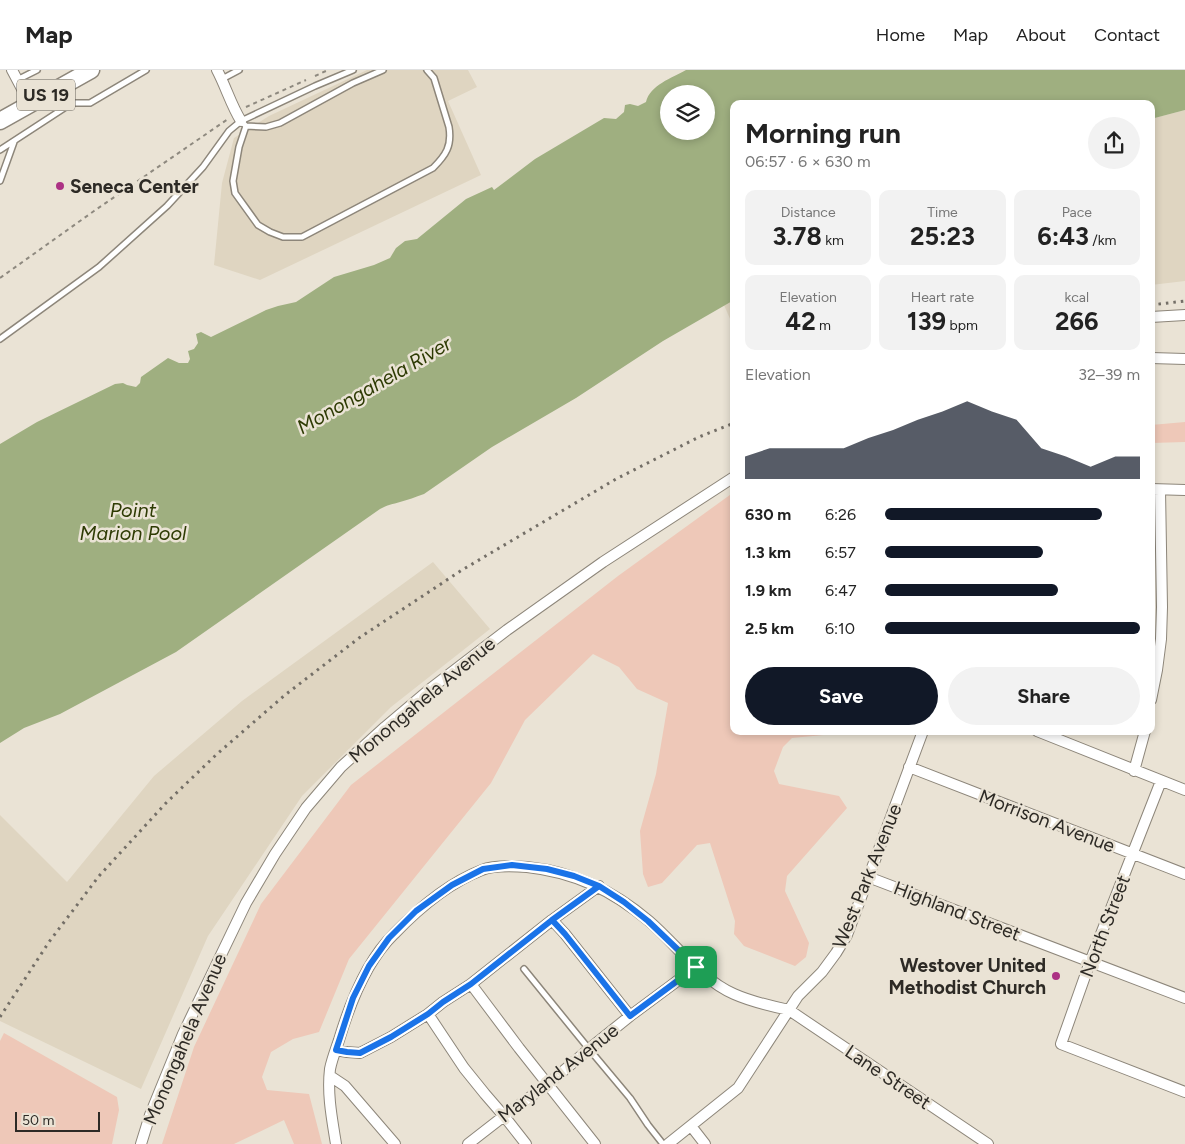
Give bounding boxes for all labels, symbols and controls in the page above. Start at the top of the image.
text: Map [25,20,73,49]
text: Home [876,24,925,46]
text: Map [953,24,988,46]
text: About [1016,24,1066,46]
text: Contact [1094,24,1160,46]
road number: US 19 [17,80,75,110]
map controls [660,85,715,140]
button: layers [660,85,715,140]
text: Morning run [745,116,901,150]
button: share [1088,117,1140,169]
text: 06:57 · 6 × 630 m [745,152,871,171]
place label: Seneca Center [70,175,199,198]
marker: Seneca Center [54,180,66,192]
text: Distance [781,204,836,221]
text: Time [927,204,958,221]
text: Pace [1062,204,1092,221]
text: 3.78 [772,221,822,251]
text: 25:23 [910,221,975,251]
text: 6:43 [1037,221,1089,251]
text: km [822,232,844,249]
text: /km [1089,232,1117,249]
text: Elevation [779,289,837,306]
text: Heart rate [911,289,974,306]
text: kcal [1065,289,1089,306]
text: 42 [785,306,816,336]
text: 139 [907,306,946,336]
text: 266 [1055,306,1099,336]
text: m [816,317,831,334]
text: bpm [946,317,978,334]
water label: Monongahela River [293,330,456,439]
text: Elevation [745,365,811,384]
text: 32–39 m [1078,365,1140,384]
water label: Point Marion Pool [80,498,187,545]
text: 630 m [745,505,791,524]
text: 6:26 [825,505,856,524]
text: 1.3 km [745,543,791,562]
text: 6:57 [825,543,856,562]
text: 1.9 km [745,581,791,600]
text: 6:47 [825,581,857,600]
text: 2.5 km [745,619,794,638]
text: 6:10 [825,619,855,638]
street label: Monongahela Avenue [344,632,500,768]
button: Save [745,667,938,725]
button: Share [948,667,1140,725]
street label: Morrison Avenue [976,785,1118,857]
street label: West Park Avenue [828,800,906,952]
street label: North Street [1075,872,1135,980]
street label: Highland Street [890,876,1024,946]
pin [675,946,717,988]
street label: Monongahela Avenue [138,950,232,1128]
icon: arrive [682,953,710,981]
place label: Westover United Methodist Church [889,954,1046,999]
marker: Westover United Methodist Church [1050,970,1062,982]
street label: Maryland Avenue [493,1019,623,1127]
street label: Lane Street [841,1040,935,1114]
scale bar [15,1109,100,1132]
text: 50 m [22,1112,54,1129]

